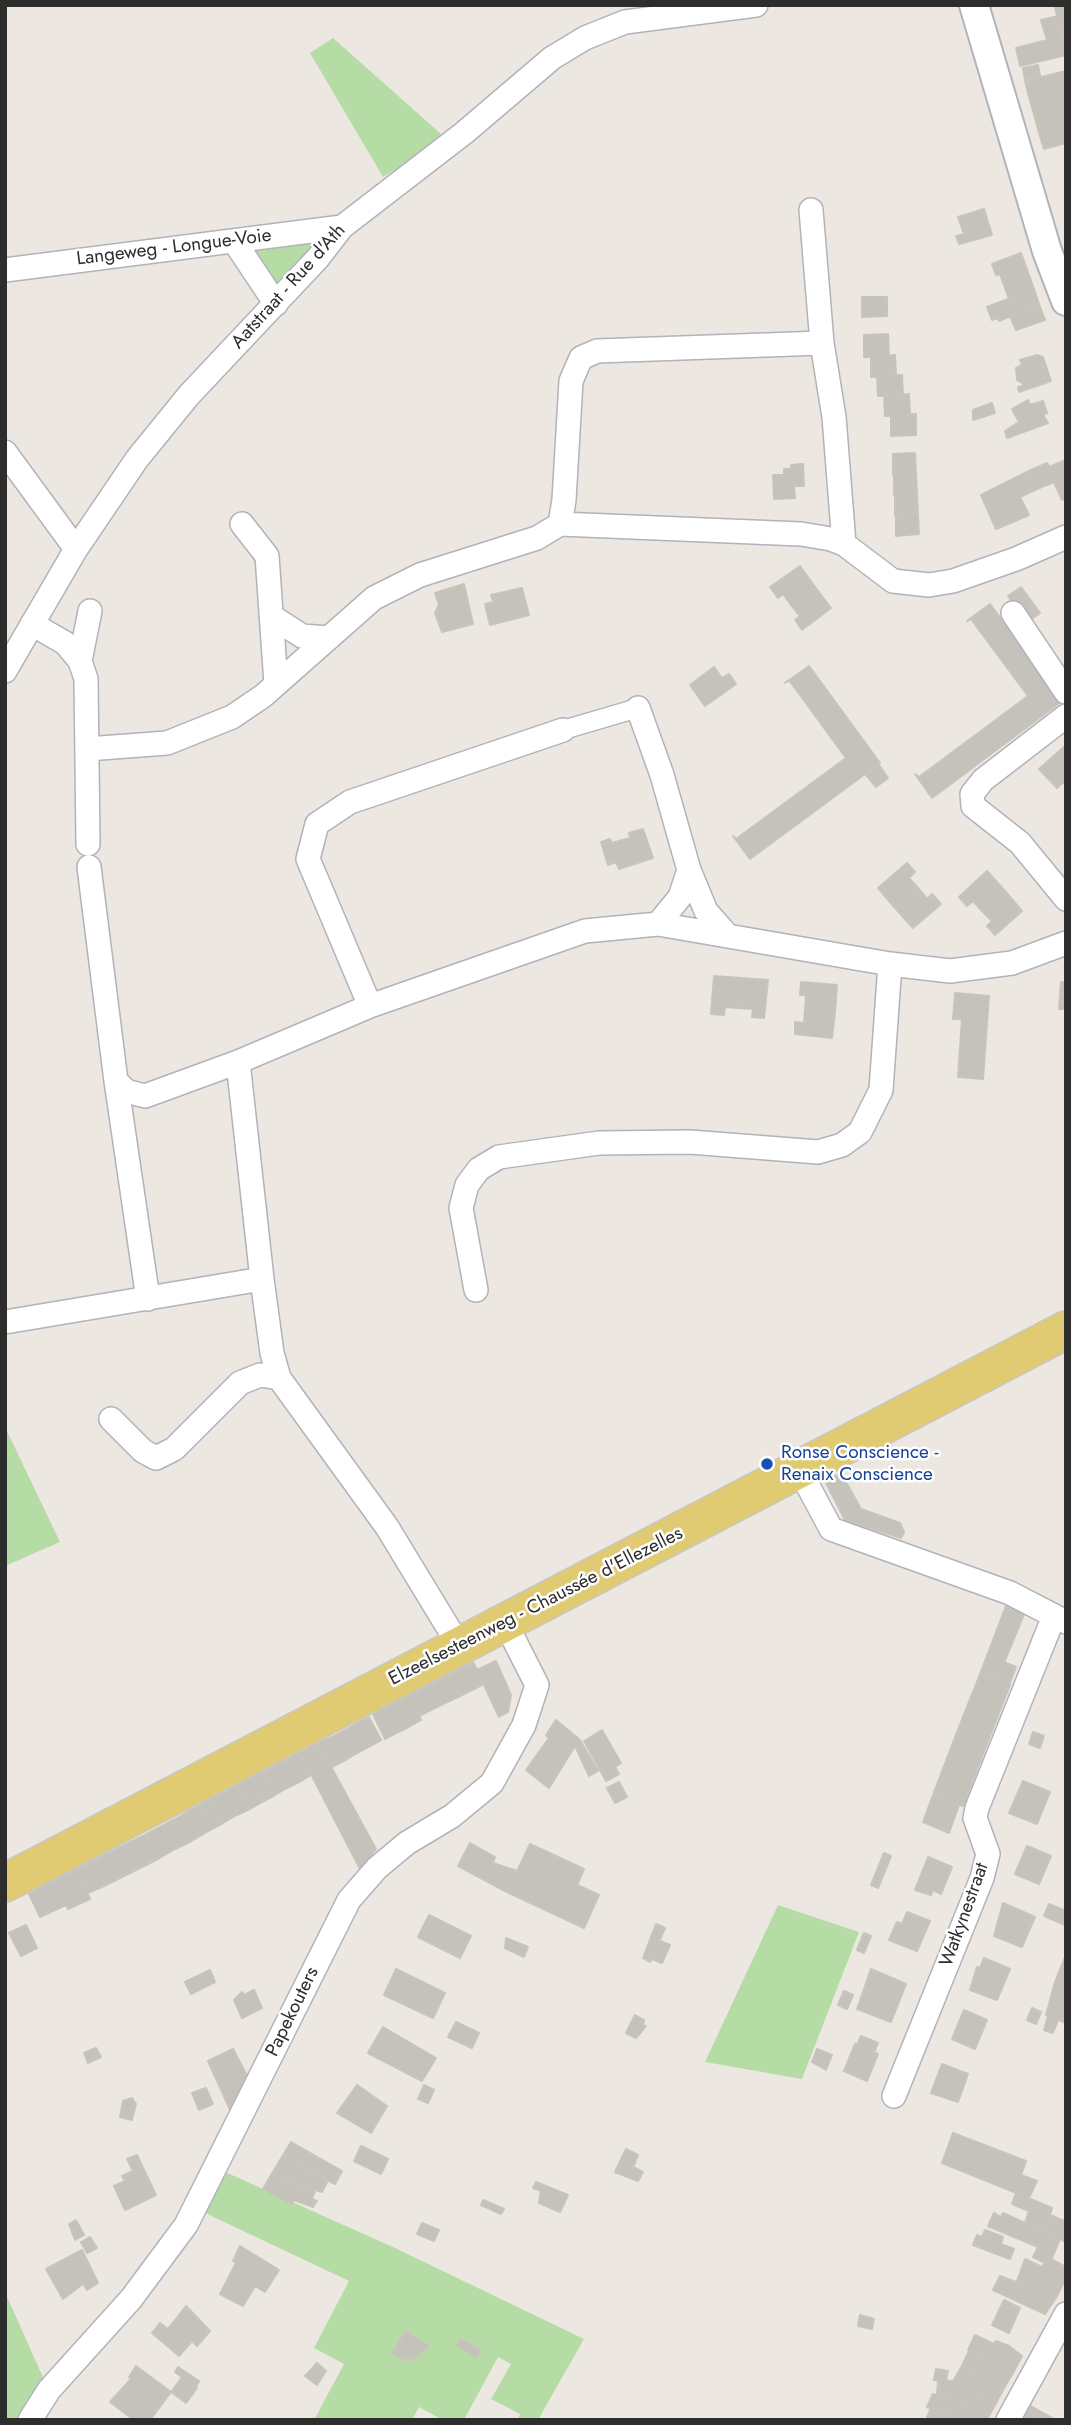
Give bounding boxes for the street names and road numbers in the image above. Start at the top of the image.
street label: Aatstraat - Rue d'Ath [227,220,351,354]
street label: Langeweg - Longue-Voie [75,225,273,271]
street label: Elzeelsesteenweg - Chaussée d'Ellezelles [385,1523,687,1691]
street label: Watkynestraat [936,1860,994,1970]
street label: Papekouters [262,1964,324,2060]

